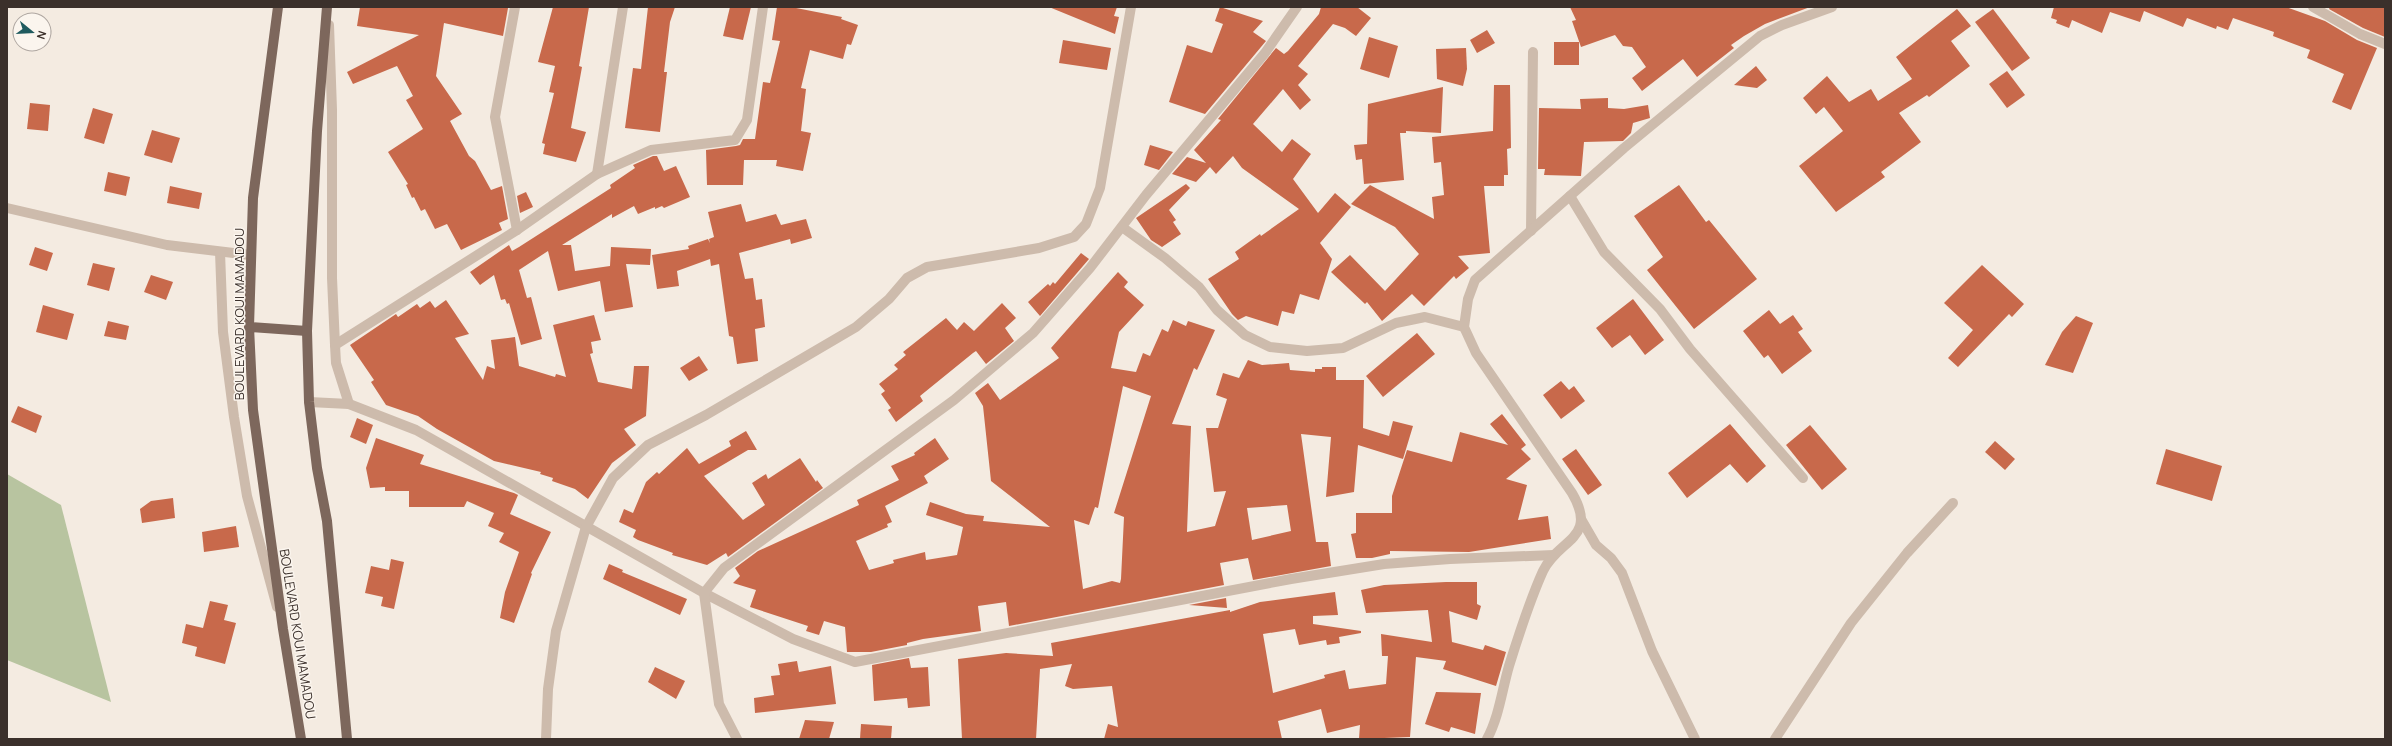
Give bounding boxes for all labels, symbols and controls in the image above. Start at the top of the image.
north arrow [12,12,52,52]
text: N [34,29,50,41]
street label: BOULEVARD KOUI MAMADOU [230,228,248,400]
street label: BOULEVARD KOUI MAMADOU [276,548,320,720]

